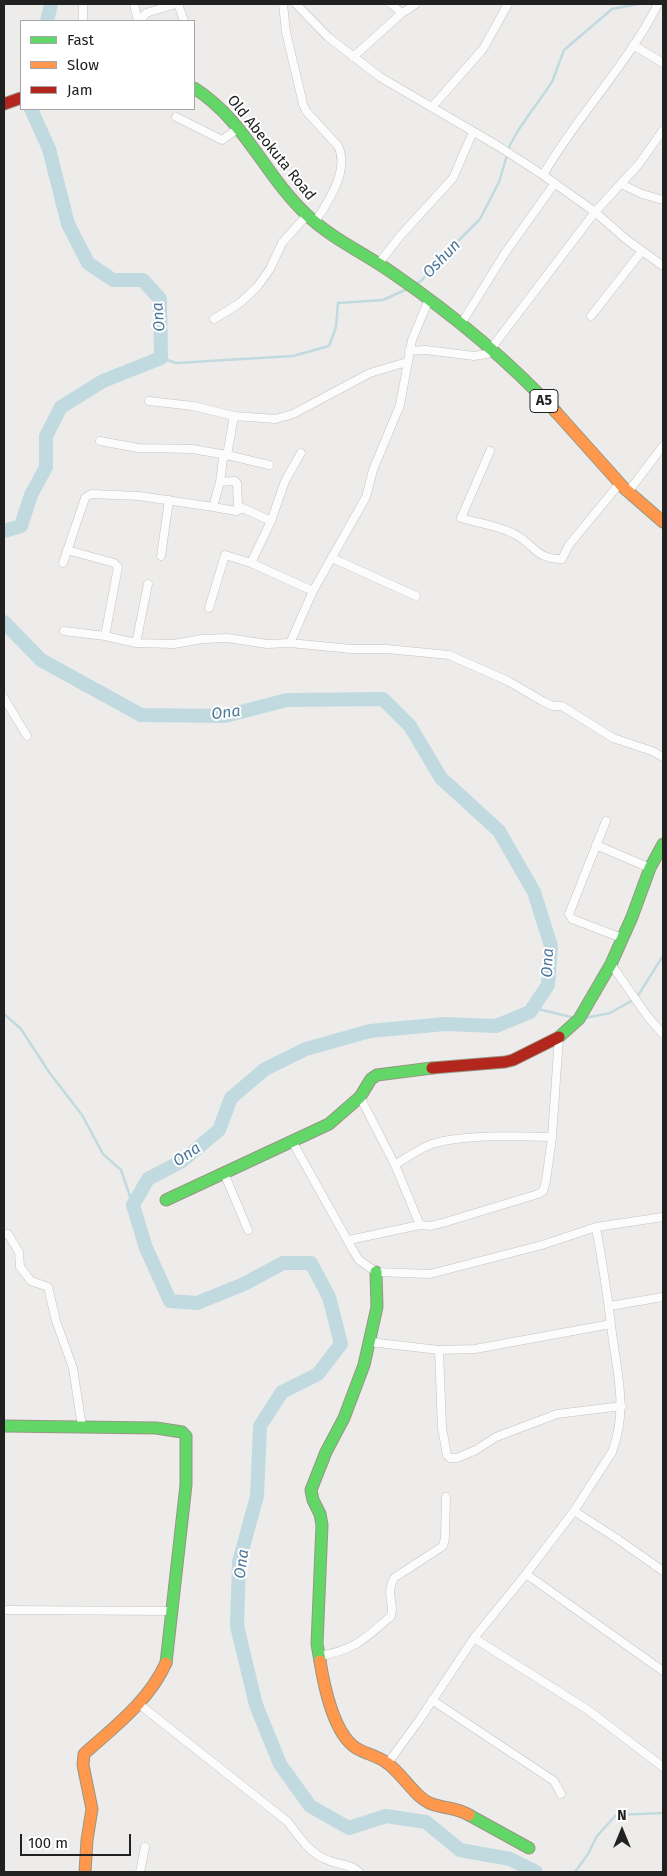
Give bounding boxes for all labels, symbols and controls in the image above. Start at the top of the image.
legend [20,20,195,110]
text: Fast [67,31,94,49]
text: Slow [67,56,99,74]
text: Jam [67,81,93,99]
street label: Old Abeokuta Road [223,92,319,204]
water label: Oshun [419,236,465,282]
water label: Ona [148,302,170,332]
road number: A5 [530,390,558,412]
water label: Ona [210,702,242,724]
water label: Ona [538,948,558,978]
water label: Ona [169,1139,205,1171]
water label: Ona [230,1548,254,1580]
north arrow [597,1806,647,1856]
text: N [617,1807,627,1824]
scale bar [22,1824,134,1856]
text: 100 m [28,1834,68,1852]

